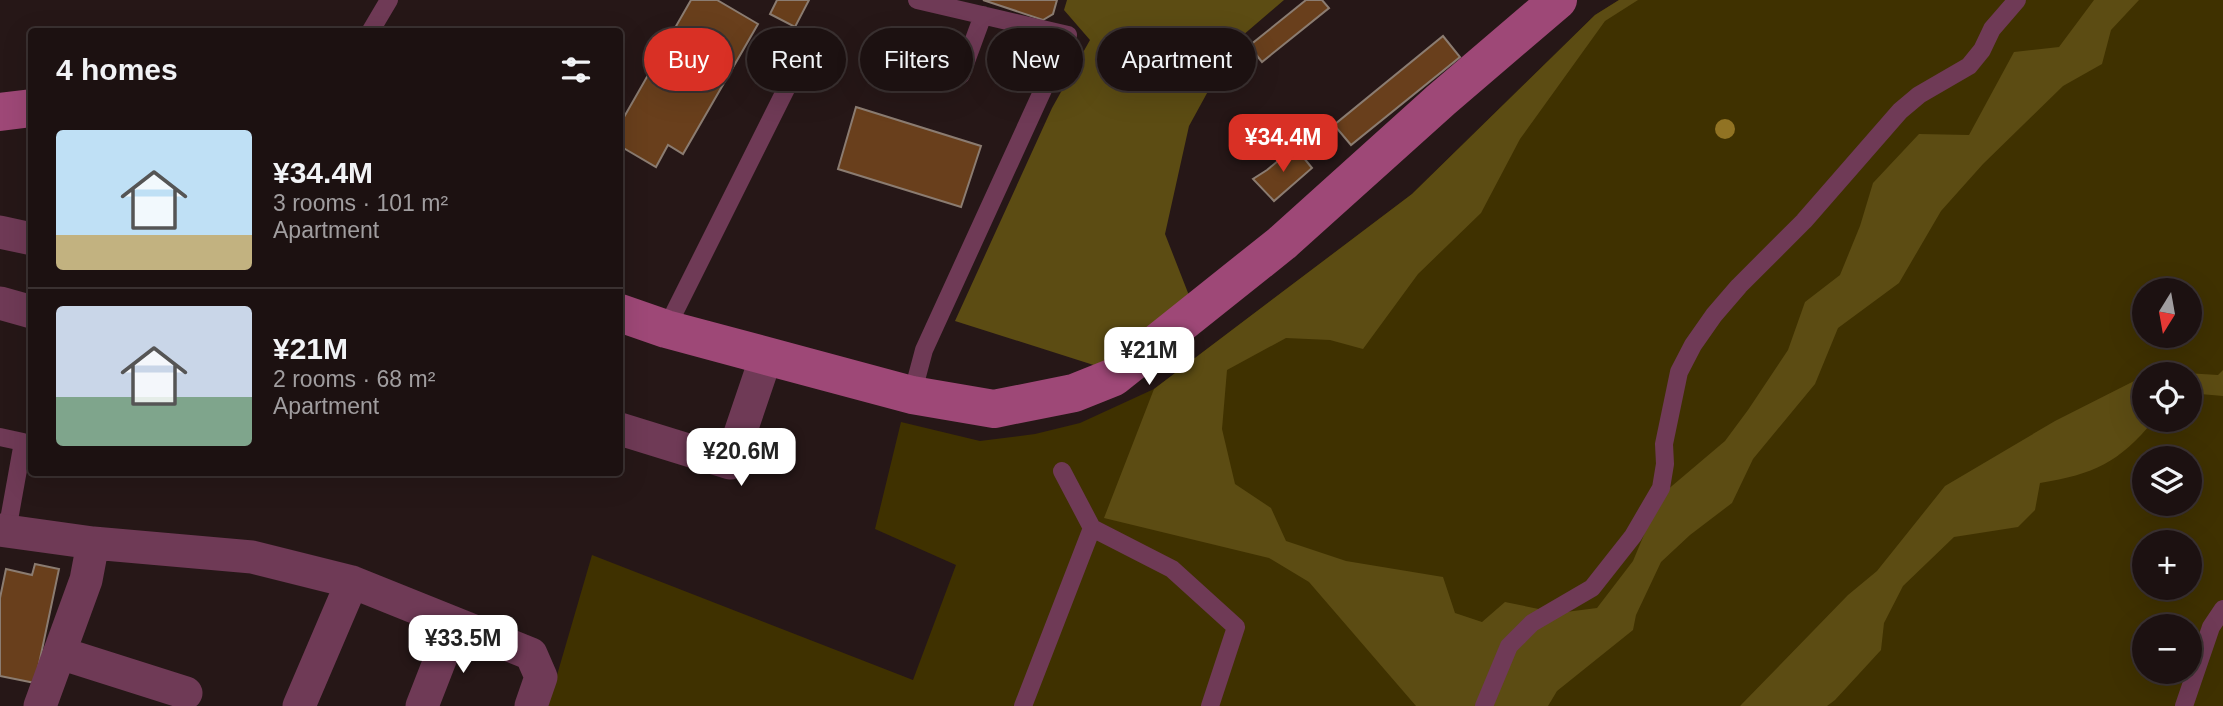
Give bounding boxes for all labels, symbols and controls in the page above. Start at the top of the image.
chip: Buy [644,28,733,91]
chip: Rent [747,28,846,91]
chip: Filters [860,28,973,91]
chip: New [987,28,1083,91]
chip: Apartment [1097,28,1256,91]
icon: filters [557,51,595,89]
text: 4 homes [56,53,178,86]
pin: ¥34.4M [1226,114,1340,174]
text: ¥34.4M [1245,124,1321,150]
text: ¥34.4M [273,156,373,189]
icon: home [112,158,196,242]
text: 3 rooms · 101 m² [273,190,448,216]
text: Apartment [273,217,379,243]
north arrow [2132,278,2202,348]
map controls [2132,278,2202,684]
pin: ¥21M [1108,328,1190,387]
text: ¥21M [273,332,348,365]
icon: home [112,334,196,418]
text: ¥21M [1120,337,1178,363]
button: locate [2132,362,2202,432]
text: 2 rooms · 68 m² [273,366,435,392]
text: Apartment [273,393,379,419]
pin: ¥20.6M [684,428,798,488]
text: ¥20.6M [703,438,779,464]
button: layers [2132,446,2202,516]
button: + [2132,530,2202,600]
button: − [2132,614,2202,684]
pin: ¥33.5M [406,616,520,675]
text: ¥33.5M [425,625,501,651]

